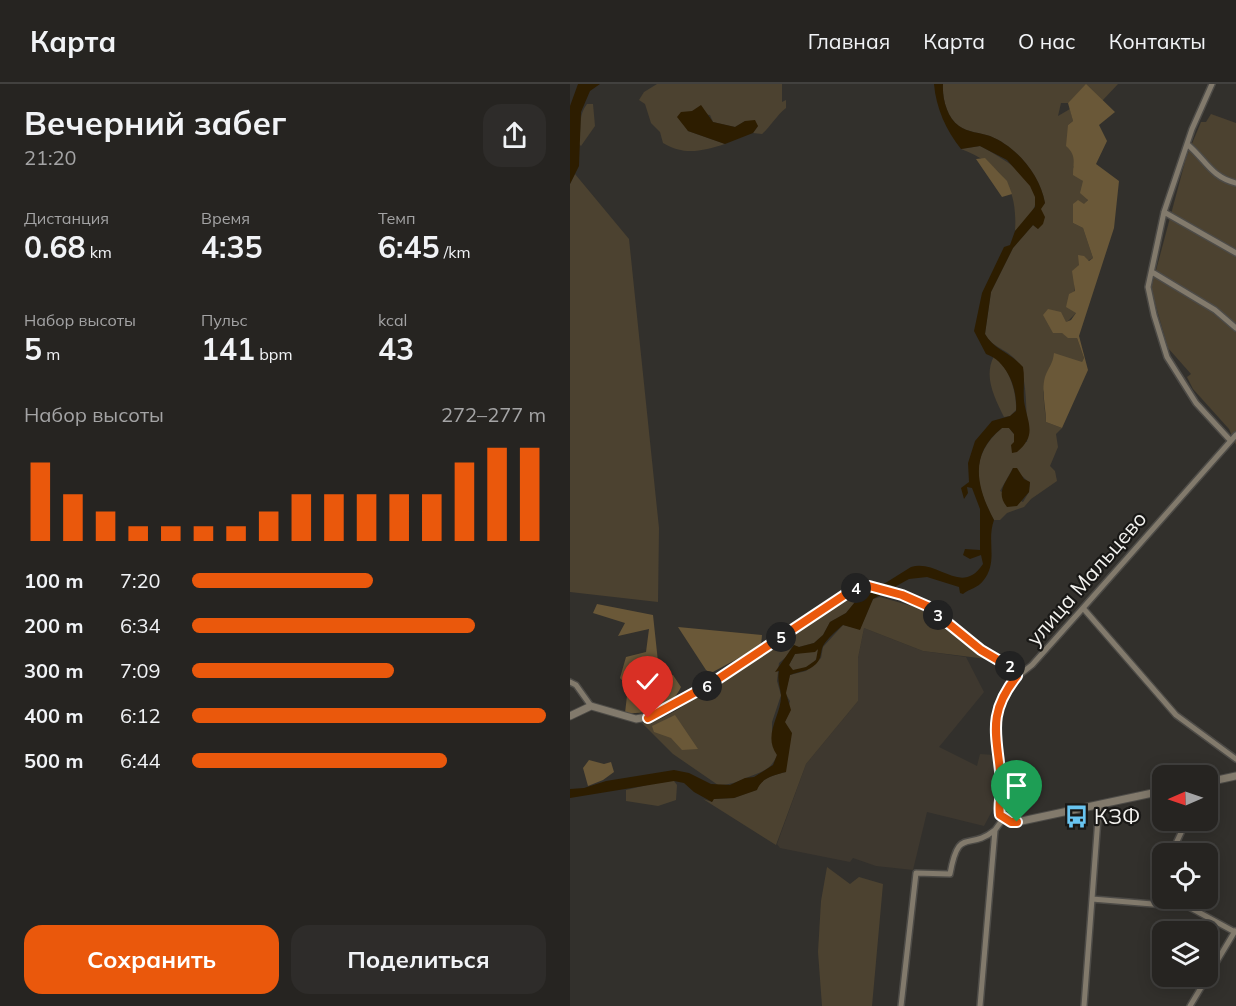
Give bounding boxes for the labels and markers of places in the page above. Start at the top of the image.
pin: 4 [841,573,871,603]
pin: 3 [923,600,953,630]
pin: 5 [766,622,796,652]
pin: 2 [995,651,1025,681]
pin [622,656,673,718]
pin: 6 [692,671,722,701]
pin [991,760,1042,822]
bus stop icon: КЗФ [1063,803,1089,829]
place label: КЗФ [1094,803,1140,829]

